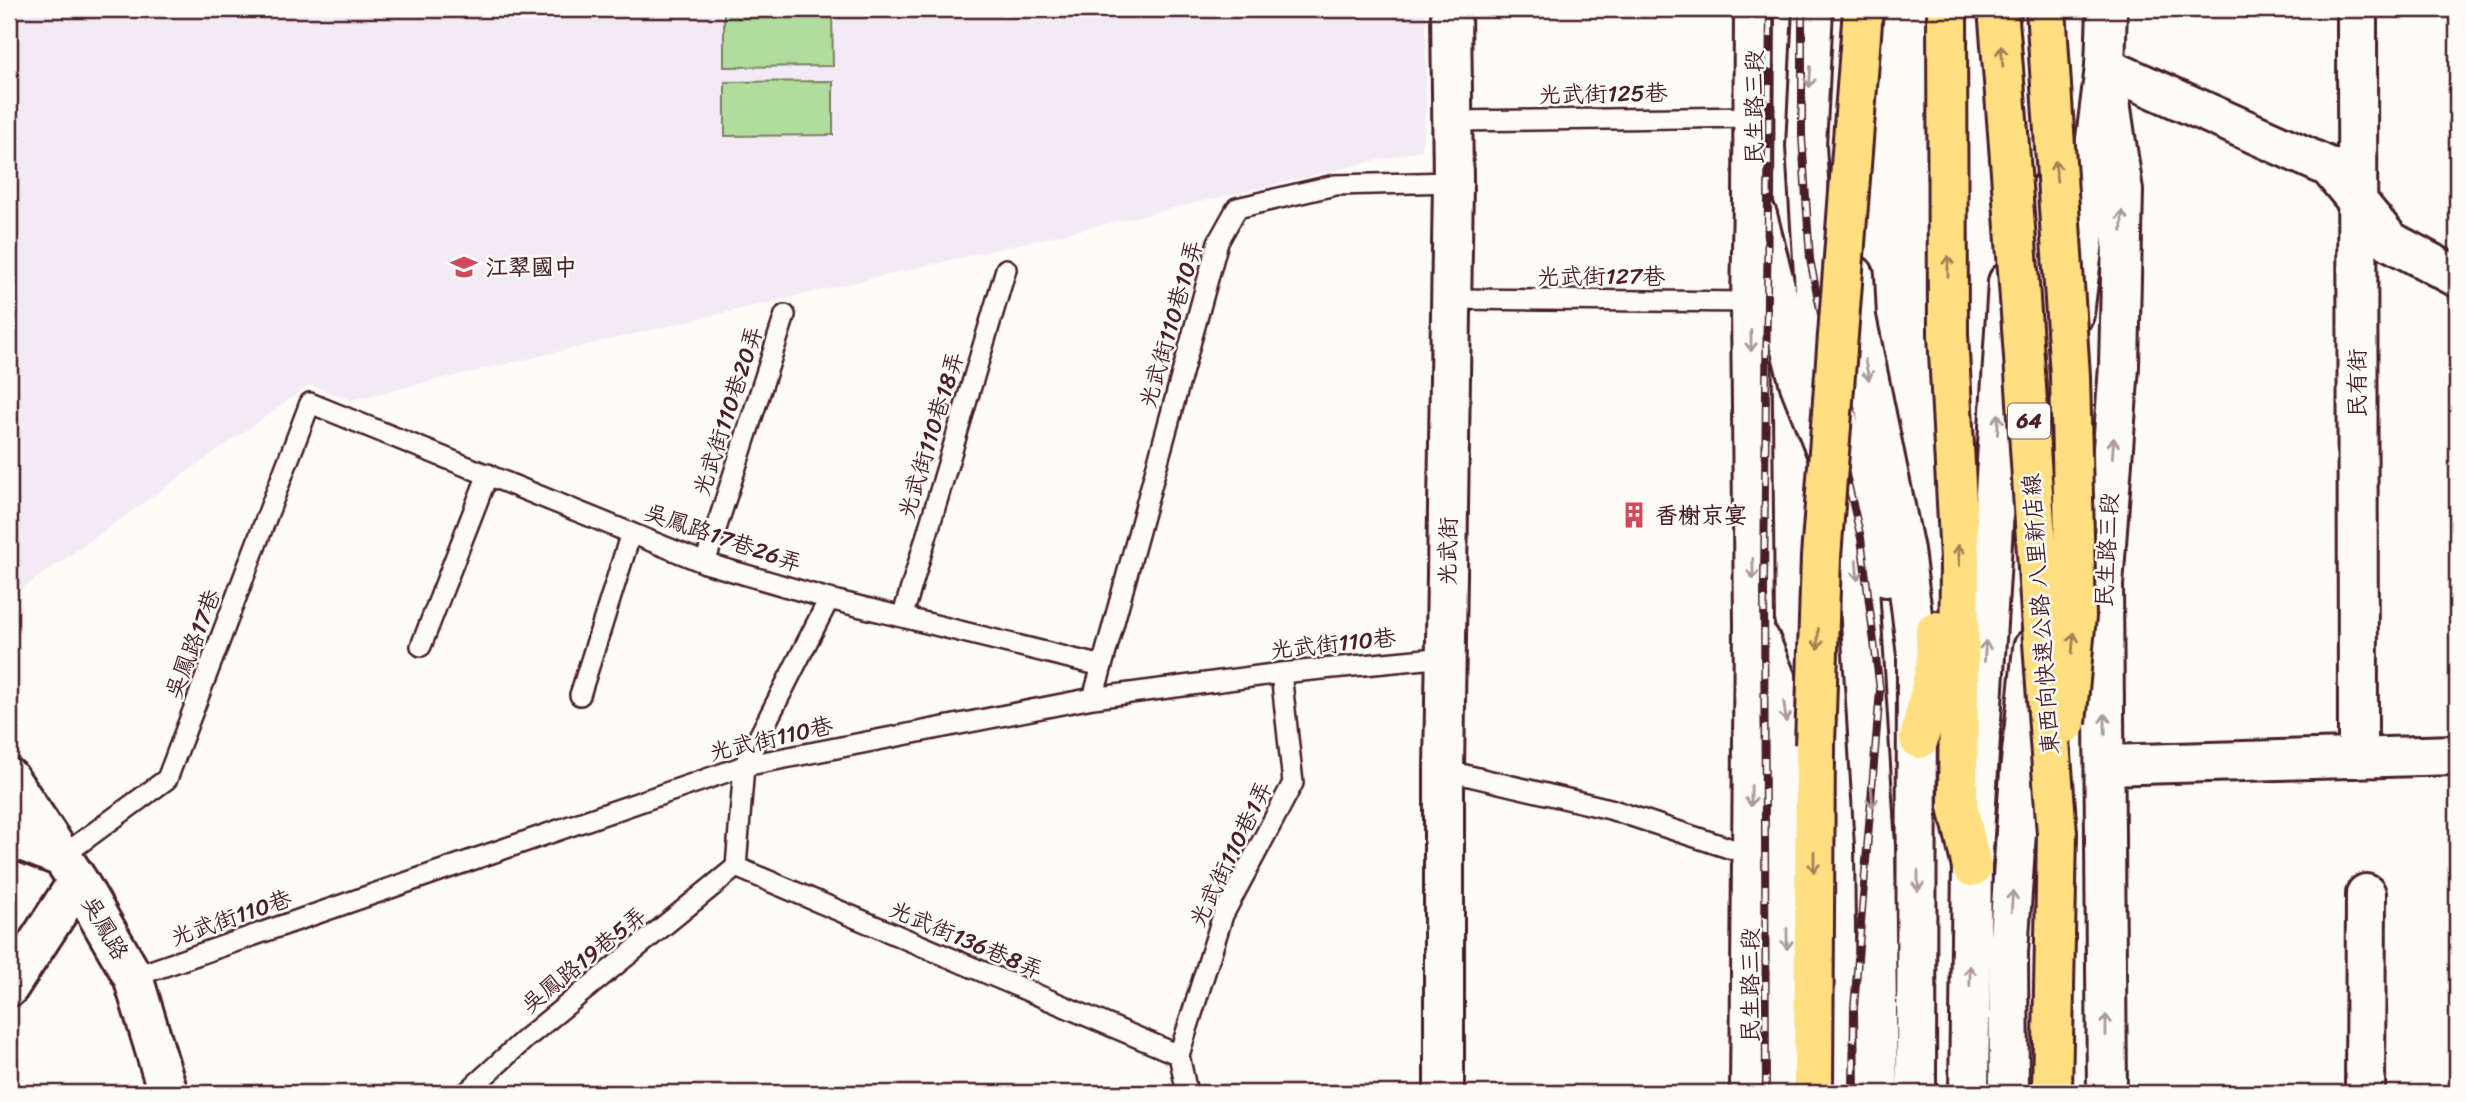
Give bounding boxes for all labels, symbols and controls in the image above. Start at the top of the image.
one-way arrow [1995,45,2008,68]
street label: 民生路三段 [1734,50,1775,165]
one-way arrow [1803,65,1816,88]
street label: 光武街125巷 [1538,72,1669,116]
one-way arrow [2049,160,2062,183]
one-way arrow [2115,209,2129,232]
street label: 光武街110巷10弄 [1127,235,1215,413]
place label: 江翠國中 [485,247,577,288]
school or university icon: 江翠國中 [449,252,479,282]
one-way arrow [1941,255,1955,278]
street label: 光武街127巷 [1537,256,1666,297]
street label: 光武街110巷20弄 [681,320,775,502]
one-way arrow [1744,330,1758,353]
street label: 光武街110巷18弄 [886,346,976,524]
street label: 民有街 [2337,349,2378,418]
one-way arrow [1860,358,1874,381]
road number: 64 [2008,404,2050,438]
one-way arrow [1992,413,2005,436]
one-way arrow [2107,437,2120,460]
street label: 東西向快速公路 八里新店線 [2011,472,2071,756]
street label: 吳鳳路17巷26弄 [639,492,807,584]
street label: 民生路三段 [2084,492,2130,608]
place label: 香榭京宴 [1655,495,1747,536]
building icon: 香榭京宴 [1619,500,1649,530]
street label: 光武街 [1427,516,1469,586]
one-way arrow [1953,544,1966,567]
one-way arrow [1747,557,1760,580]
one-way arrow [1851,558,1864,581]
street label: 吳鳳路17巷 [153,582,233,705]
street label: 光武街110巷 [1268,617,1399,671]
one-way arrow [1811,627,1825,650]
one-way arrow [2067,632,2080,655]
one-way arrow [1978,640,1991,663]
one-way arrow [1779,700,1792,723]
street label: 光武街110巷 [705,705,838,773]
one-way arrow [2098,713,2112,736]
street label: 光武街110巷1弄 [1178,773,1284,935]
one-way arrow [1744,784,1758,807]
one-way arrow [1866,785,1879,808]
one-way arrow [1807,850,1821,873]
one-way arrow [1911,869,1925,892]
street label: 光武街110巷 [165,878,298,958]
street label: 吳鳳路 [70,888,140,968]
street label: 光武街136巷8弄 [882,889,1050,991]
one-way arrow [2005,890,2018,913]
street label: 吳鳳路19巷5弄 [512,896,656,1024]
one-way arrow [1780,927,1794,950]
street label: 民生路三段 [1730,928,1771,1043]
one-way arrow [1963,965,1977,988]
one-way arrow [2100,1014,2113,1037]

